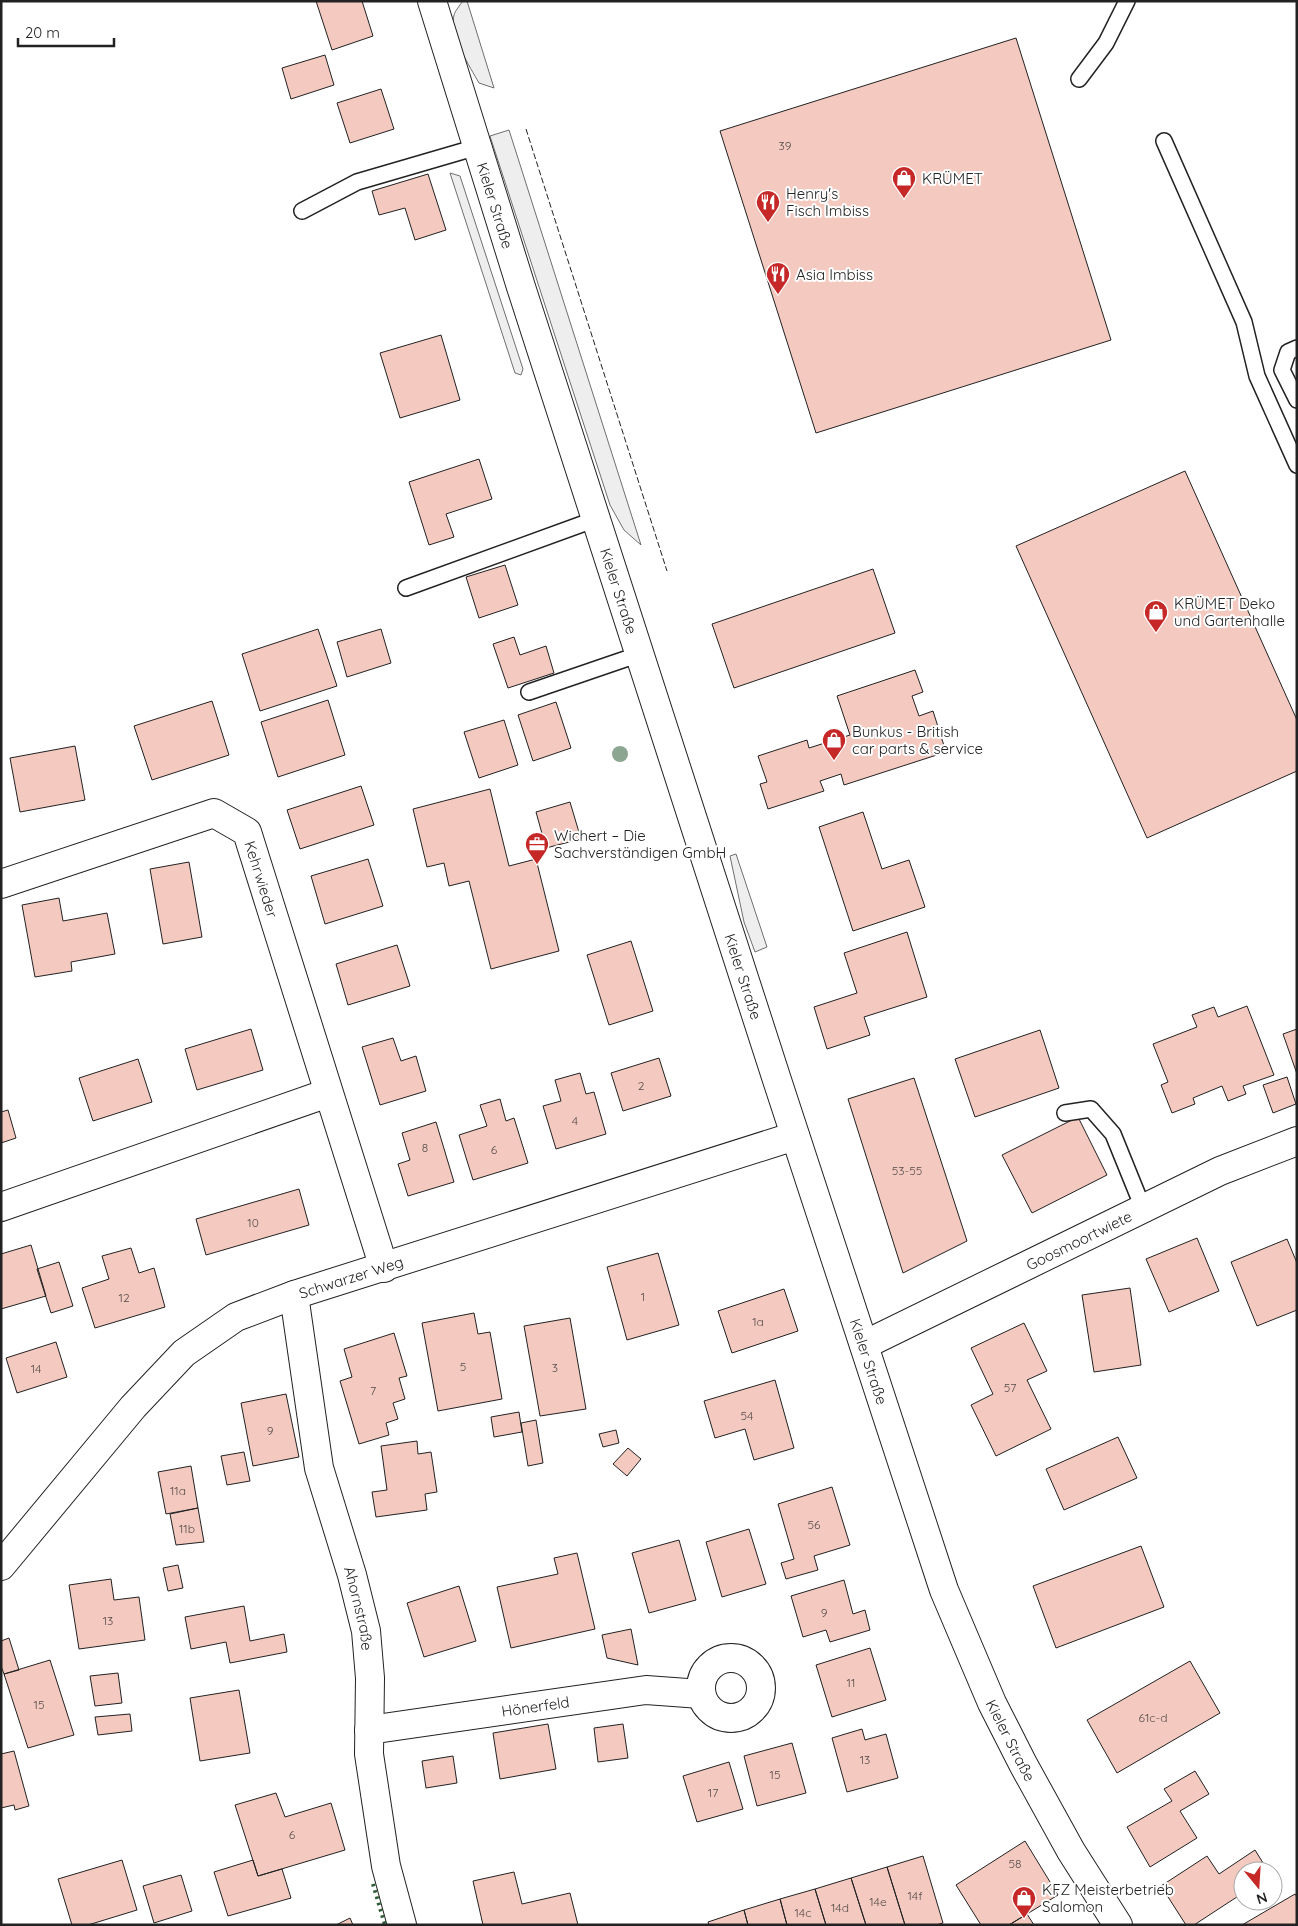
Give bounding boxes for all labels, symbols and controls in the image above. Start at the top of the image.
scale bar [18,15,114,47]
text: 20 m [25,23,60,42]
house number: 39 [779,138,792,153]
street label: Kieler Straße [473,160,518,251]
shop icon: KRÜMET [891,165,917,199]
place label: KRÜMET [922,169,983,188]
place label: Henry's Fisch Imbiss [786,184,869,220]
restaurant icon: Henry's Fisch Imbiss [755,189,781,223]
restaurant icon: Asia Imbiss [765,261,791,295]
place label: Asia Imbiss [796,265,873,284]
street label: Kieler Straße [596,546,642,636]
place label: KRÜMET Deko und Gartenhalle [1174,594,1285,630]
shop icon: KRÜMET Deko und Gartenhalle [1143,599,1169,633]
place label: Bunkus - British car parts & service [852,722,983,758]
shop icon: Bunkus - British car parts & service [821,727,847,761]
place label: Wichert – Die Sachverständigen GmbH [554,826,726,862]
office icon: Wichert – Die Sachverständigen GmbH [524,831,550,865]
street label: Kehrwieder [241,838,283,920]
street label: Kieler Straße [721,931,766,1022]
house number: 2 [638,1078,645,1093]
house number: 4 [572,1113,578,1128]
house number: 8 [422,1140,428,1155]
house number: 6 [491,1142,498,1157]
house number: 53-55 [892,1163,922,1178]
street label: Goosmoortwiete [1023,1206,1135,1274]
house number: 10 [247,1215,259,1230]
street label: Schwarzer Weg [296,1251,406,1302]
house number: 1 [641,1289,645,1304]
house number: 12 [118,1290,130,1305]
house number: 1a [752,1314,764,1329]
street label: Kieler Straße [846,1316,892,1407]
house number: 5 [460,1359,466,1374]
house number: 3 [552,1360,558,1375]
house number: 14 [31,1361,41,1376]
house number: 57 [1004,1380,1016,1395]
house number: 7 [370,1383,376,1398]
house number: 54 [741,1408,753,1423]
house number: 9 [267,1423,274,1438]
house number: 11a [170,1483,186,1498]
house number: 56 [808,1517,821,1532]
house number: 11b [179,1521,195,1536]
street label: Ahornstraße [340,1564,377,1651]
house number: 9 [821,1605,828,1620]
house number: 13 [103,1613,113,1628]
house number: 11 [847,1675,855,1690]
street label: Hönerfeld [500,1692,571,1720]
street label: Kieler Straße [982,1696,1040,1784]
house number: 15 [34,1697,44,1712]
house number: 61c-d [1138,1710,1168,1725]
house number: 13 [860,1752,870,1767]
house number: 15 [770,1767,780,1782]
house number: 17 [708,1785,718,1800]
house number: 6 [289,1827,296,1842]
house number: 58 [1008,1856,1022,1871]
north arrow [1233,1861,1283,1911]
place label: KFZ Meisterbetrieb Salomon [1042,1880,1174,1916]
shop icon: KFZ Meisterbetrieb Salomon [1011,1885,1037,1919]
house number: 14f [908,1888,923,1903]
text: N [1254,1888,1270,1909]
house number: 14e [869,1894,887,1909]
house number: 14d [831,1900,849,1915]
house number: 14c [795,1905,811,1920]

